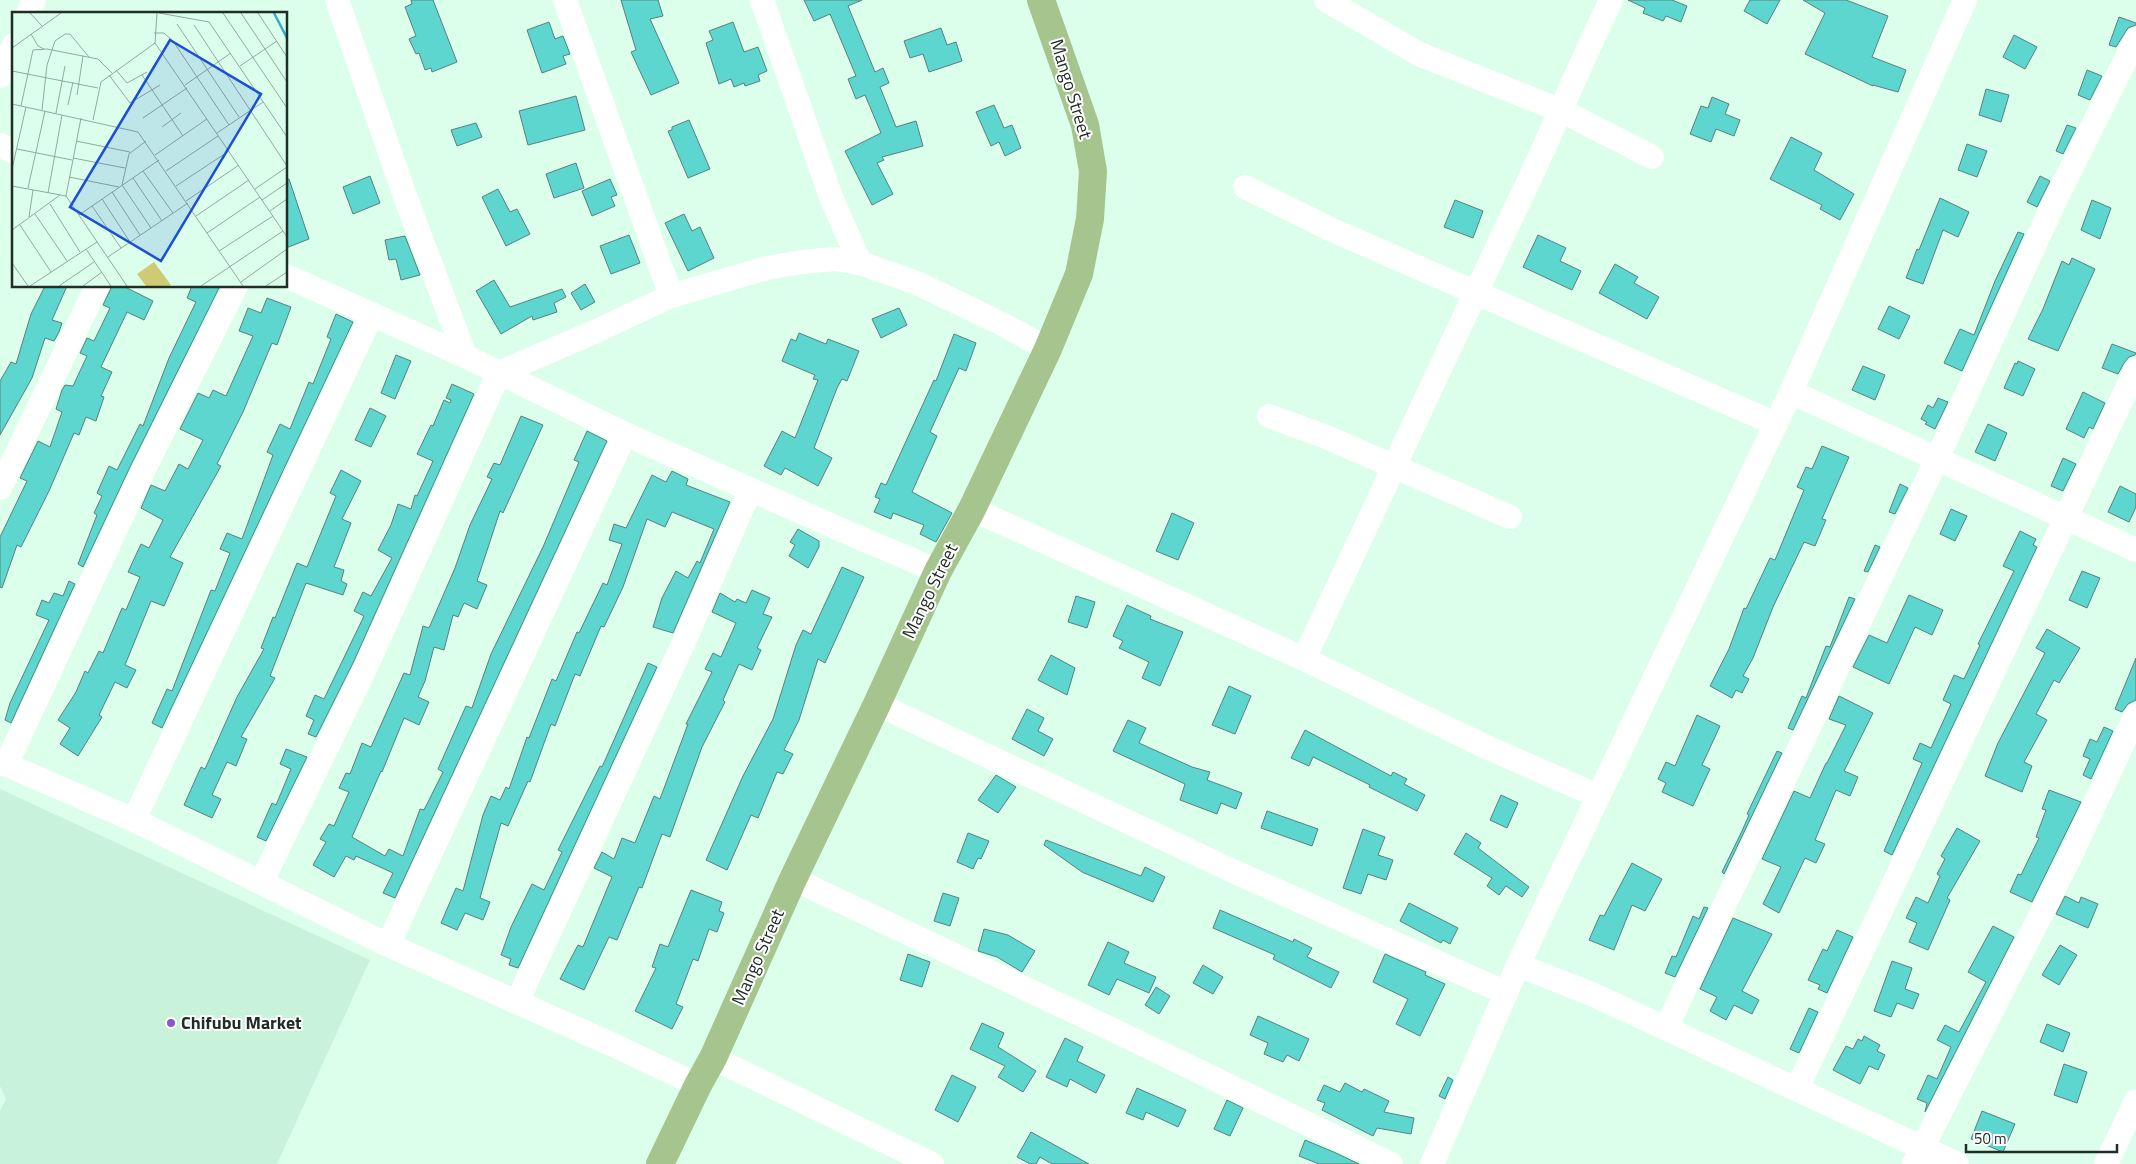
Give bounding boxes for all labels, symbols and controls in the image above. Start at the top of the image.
inset map [12,12,288,288]
street label: Mango Street [1044,36,1100,143]
street label: Mango Street [895,538,965,643]
street label: Mango Street [724,904,791,1009]
place label: Chifubu Market [181,1009,302,1036]
marker: Chifubu Market [165,1017,177,1029]
scale bar [1966,1122,2117,1154]
text: 50 m [1974,1127,2007,1150]

